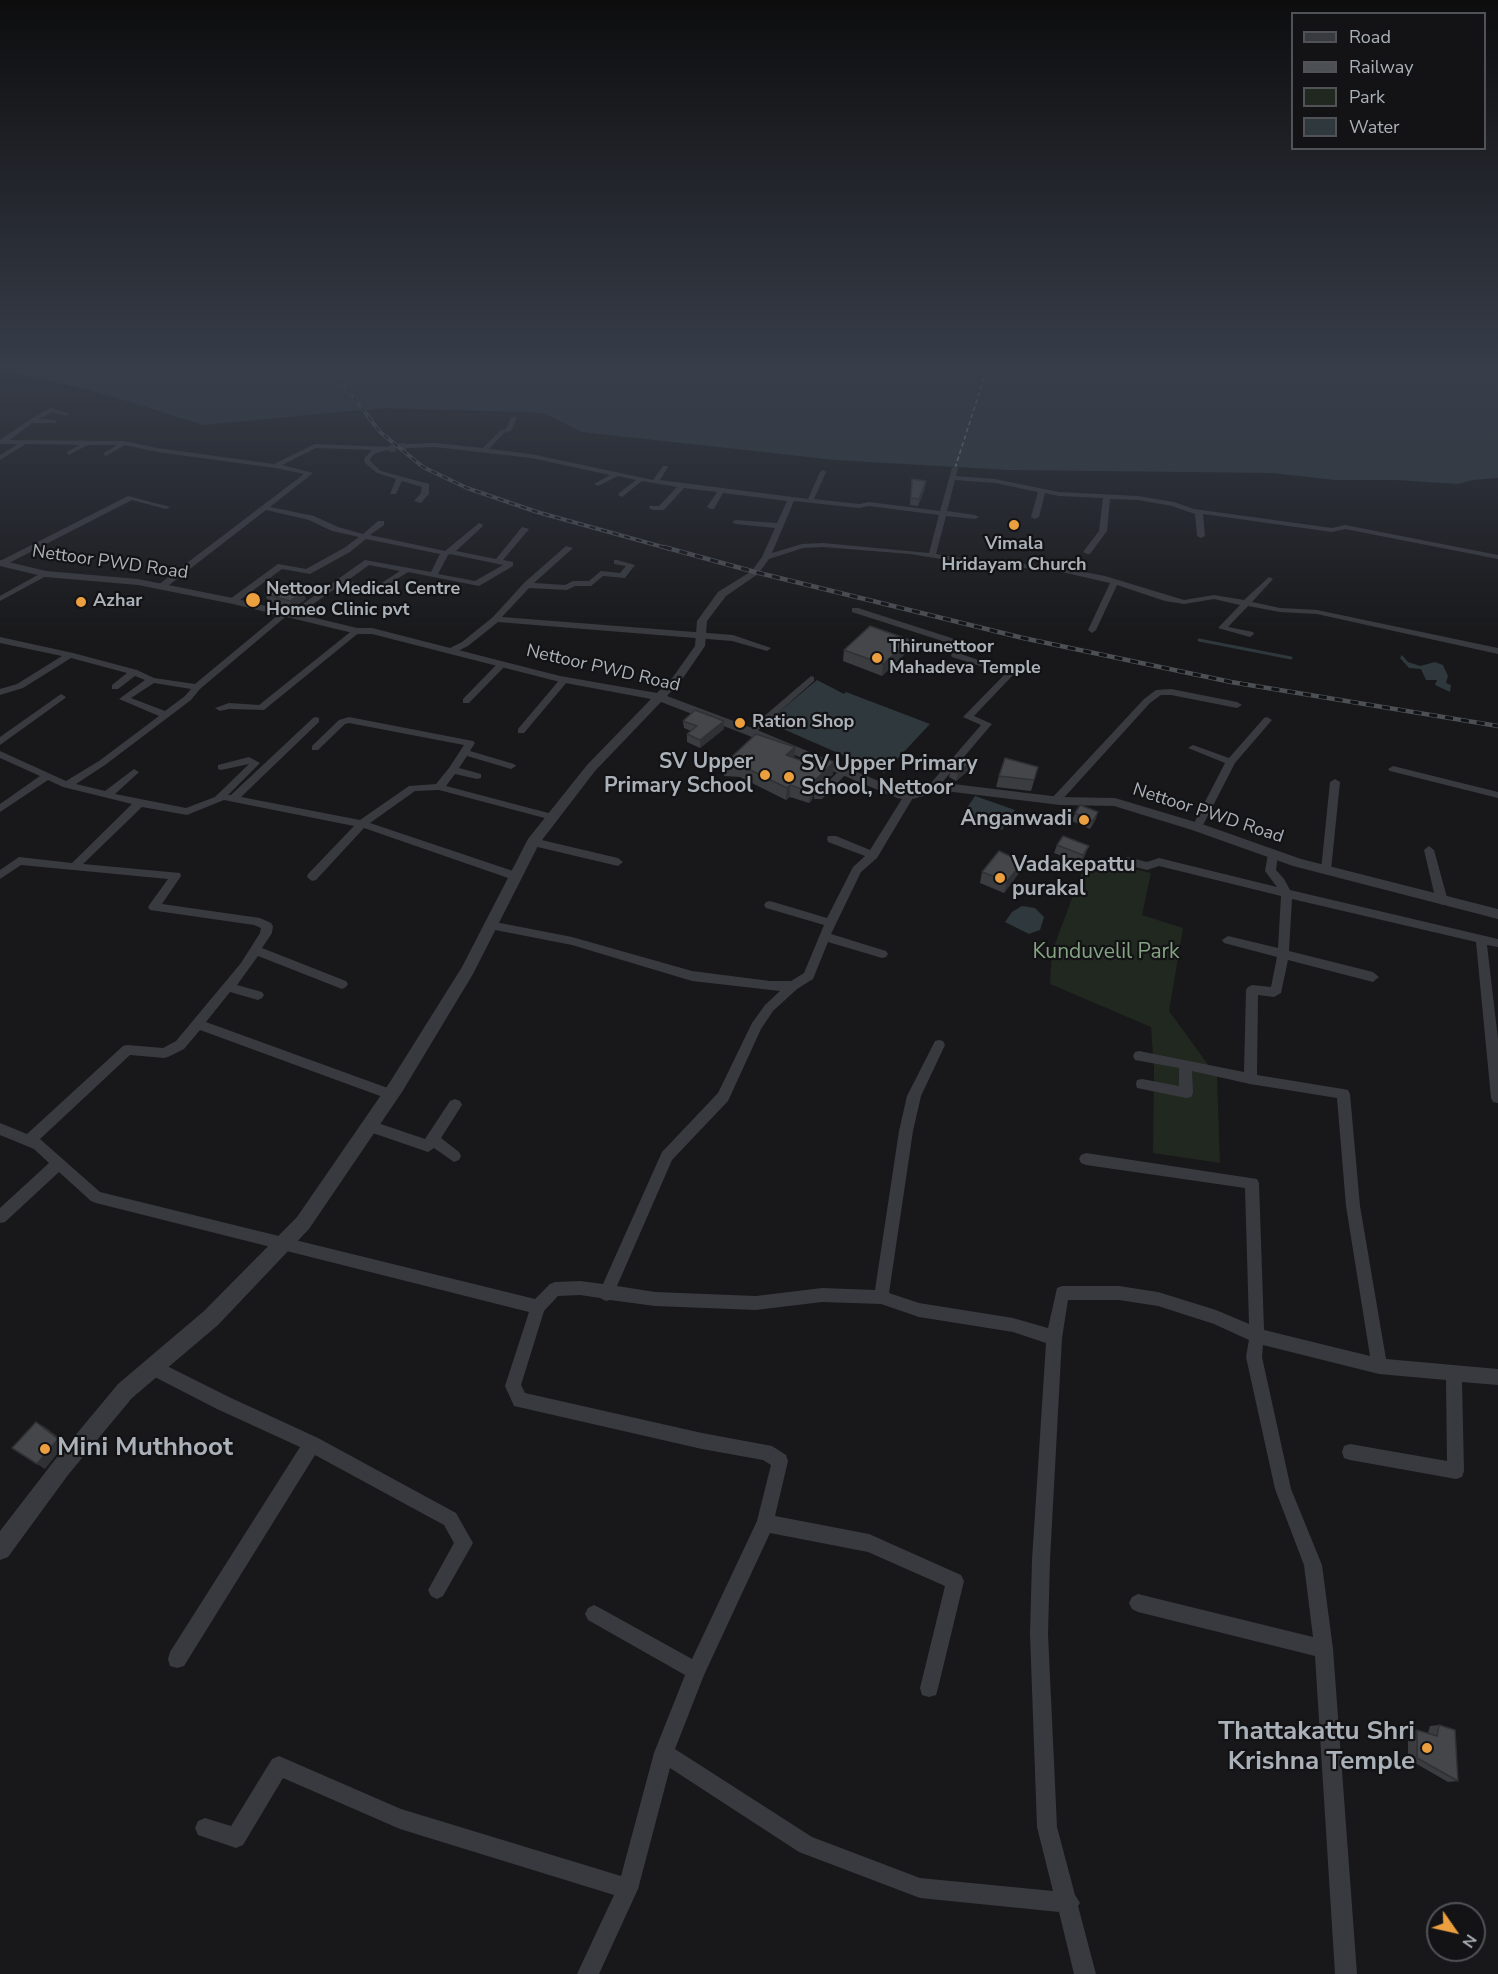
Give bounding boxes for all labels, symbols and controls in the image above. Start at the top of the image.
legend [1291,12,1486,150]
text: Road [1349,25,1391,49]
text: Railway [1349,55,1414,79]
text: Park [1349,85,1385,109]
text: Water [1349,115,1400,139]
marker: Vimala Hridayam Church [1007,518,1021,532]
place label: Vimala Hridayam Church [941,534,1087,576]
street label: Nettoor PWD Road [31,541,189,585]
place label: Nettoor Medical Centre Homeo Clinic pvt [266,579,460,622]
place label: Azhar [93,591,142,613]
marker: Nettoor Medical Centre Homeo Clinic pvt [244,591,262,609]
marker: Azhar [74,595,88,609]
place label: Thirunettoor Mahadeva Temple [889,637,1041,680]
street label: Nettoor PWD Road [524,641,682,697]
marker: Thirunettoor Mahadeva Temple [870,651,884,665]
place label: Ration Shop [752,712,854,734]
marker: Ration Shop [733,716,747,730]
place label: SV Upper Primary School [604,750,753,800]
place label: SV Upper Primary School, Nettoor [801,752,977,802]
marker: SV Upper Primary School [758,768,772,782]
marker: SV Upper Primary School, Nettoor [782,770,796,784]
street label: Nettoor PWD Road [1130,779,1286,849]
place label: Anganwadi [961,807,1072,833]
marker: Anganwadi [1077,813,1091,827]
place label: Vadakepattu purakal [1012,853,1136,903]
marker: Vadakepattu purakal [993,871,1007,885]
park label: Kunduvelil Park [1032,940,1180,966]
place label: Mini Muthhoot [57,1433,233,1465]
marker: Mini Muthhoot [38,1442,52,1456]
place label: Thattakattu Shri Krishna Temple [1218,1717,1415,1778]
marker: Thattakattu Shri Krishna Temple [1420,1741,1434,1755]
north arrow [1426,1902,1486,1962]
text: N [1457,1930,1482,1952]

